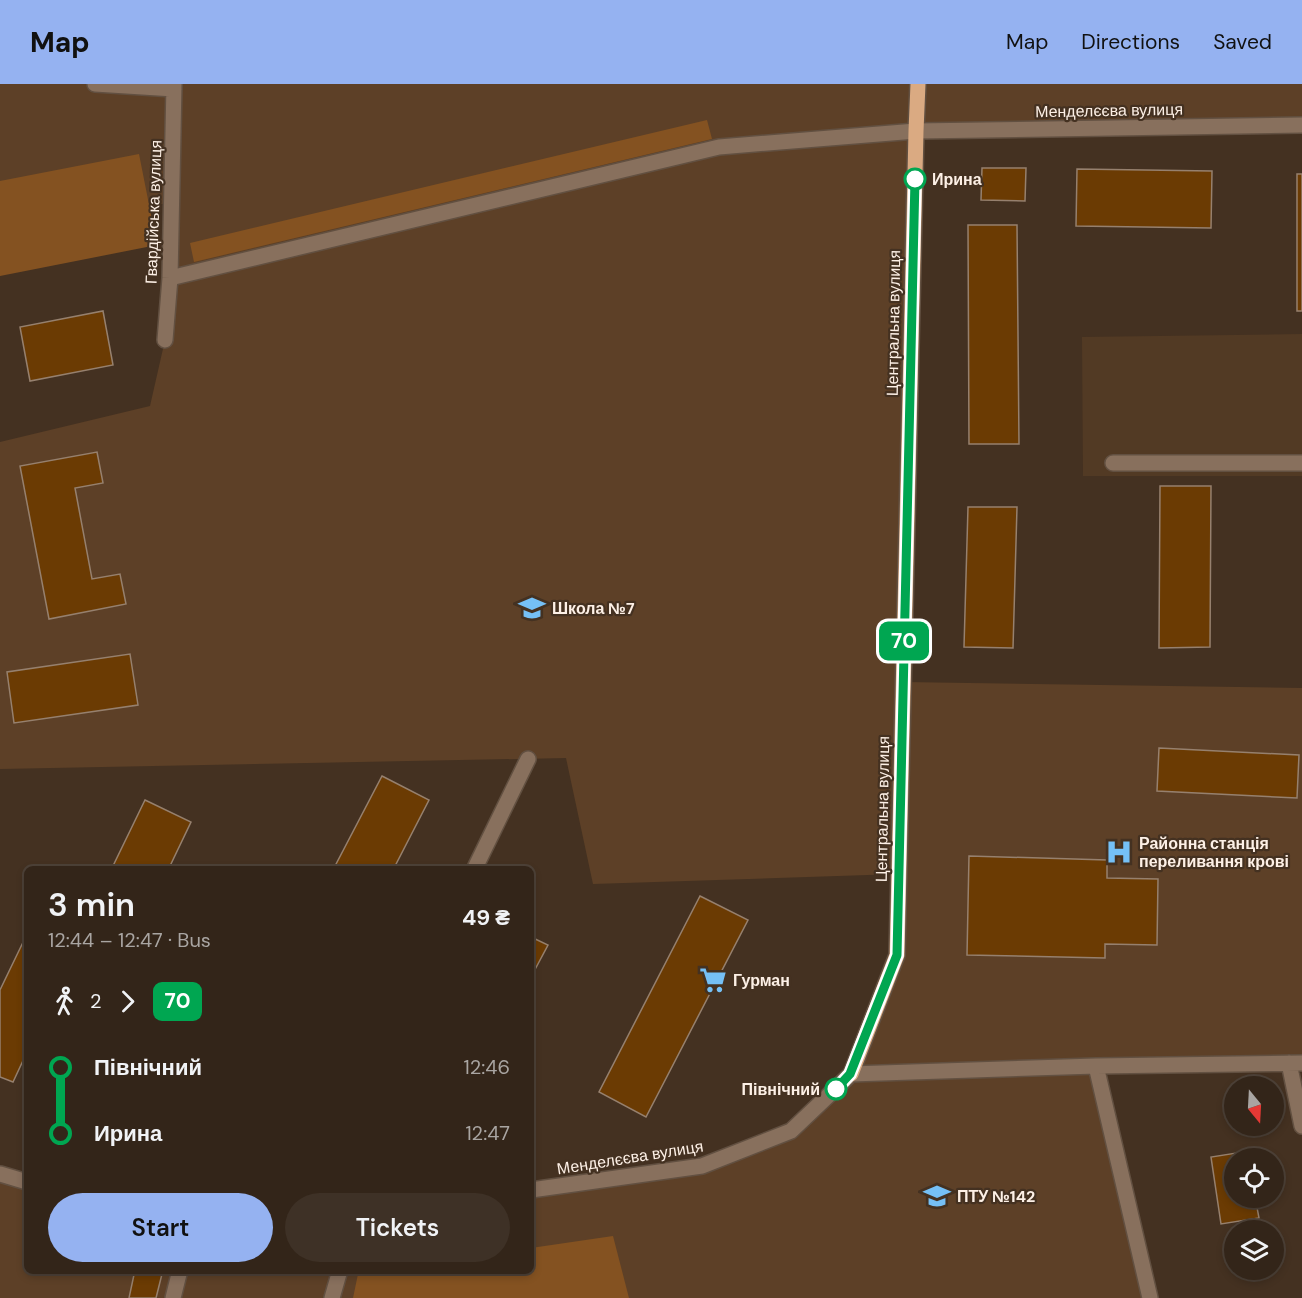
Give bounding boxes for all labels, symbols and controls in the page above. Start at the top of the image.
text: Map [30,24,90,61]
text: Map [1006,28,1048,56]
text: Directions [1081,28,1180,56]
text: Saved [1213,28,1272,56]
street label: Менделєєва вулиця [1035,99,1183,122]
street label: Гвардійська вулиця [140,140,167,284]
marker: Ирина [904,168,926,190]
place label: Ирина [932,169,982,190]
street label: Центральна вулиця [882,250,905,396]
school or university icon: Школа №7 [517,593,547,623]
place label: Школа №7 [552,598,635,619]
line badge: 70 [877,622,931,660]
text: 70 [891,627,917,655]
street label: Центральна вулиця [871,736,894,882]
place label: Районна станція переливання крові [1139,833,1289,872]
hospital icon: Районна станція переливання крові [1104,837,1134,867]
text: 3 min [48,883,135,926]
text: 49 ₴ [462,903,510,932]
text: 12:44 – 12:47 · Bus [48,927,211,953]
supermarket icon: Гурман [698,965,728,995]
place label: Гурман [733,970,790,991]
icon: walk [48,985,81,1018]
icon: forward [111,985,144,1018]
text: 70 [165,987,190,1015]
text: 2 [90,988,102,1014]
text: Північний [94,1053,202,1082]
text: 12:46 [464,1054,510,1080]
north arrow [1224,1076,1284,1136]
map controls [1224,1076,1284,1280]
marker: Північний [825,1078,847,1100]
place label: Північний [741,1079,820,1100]
text: Ирина [94,1119,162,1148]
text: 12:47 [465,1120,510,1146]
street label: Менделєєва вулиця [555,1136,705,1179]
button: locate [1224,1148,1284,1208]
school or university icon: ПТУ №142 [922,1181,952,1211]
place label: ПТУ №142 [957,1186,1035,1207]
button: Start [48,1193,273,1262]
button: Tickets [285,1193,510,1262]
button: layers [1224,1220,1284,1280]

